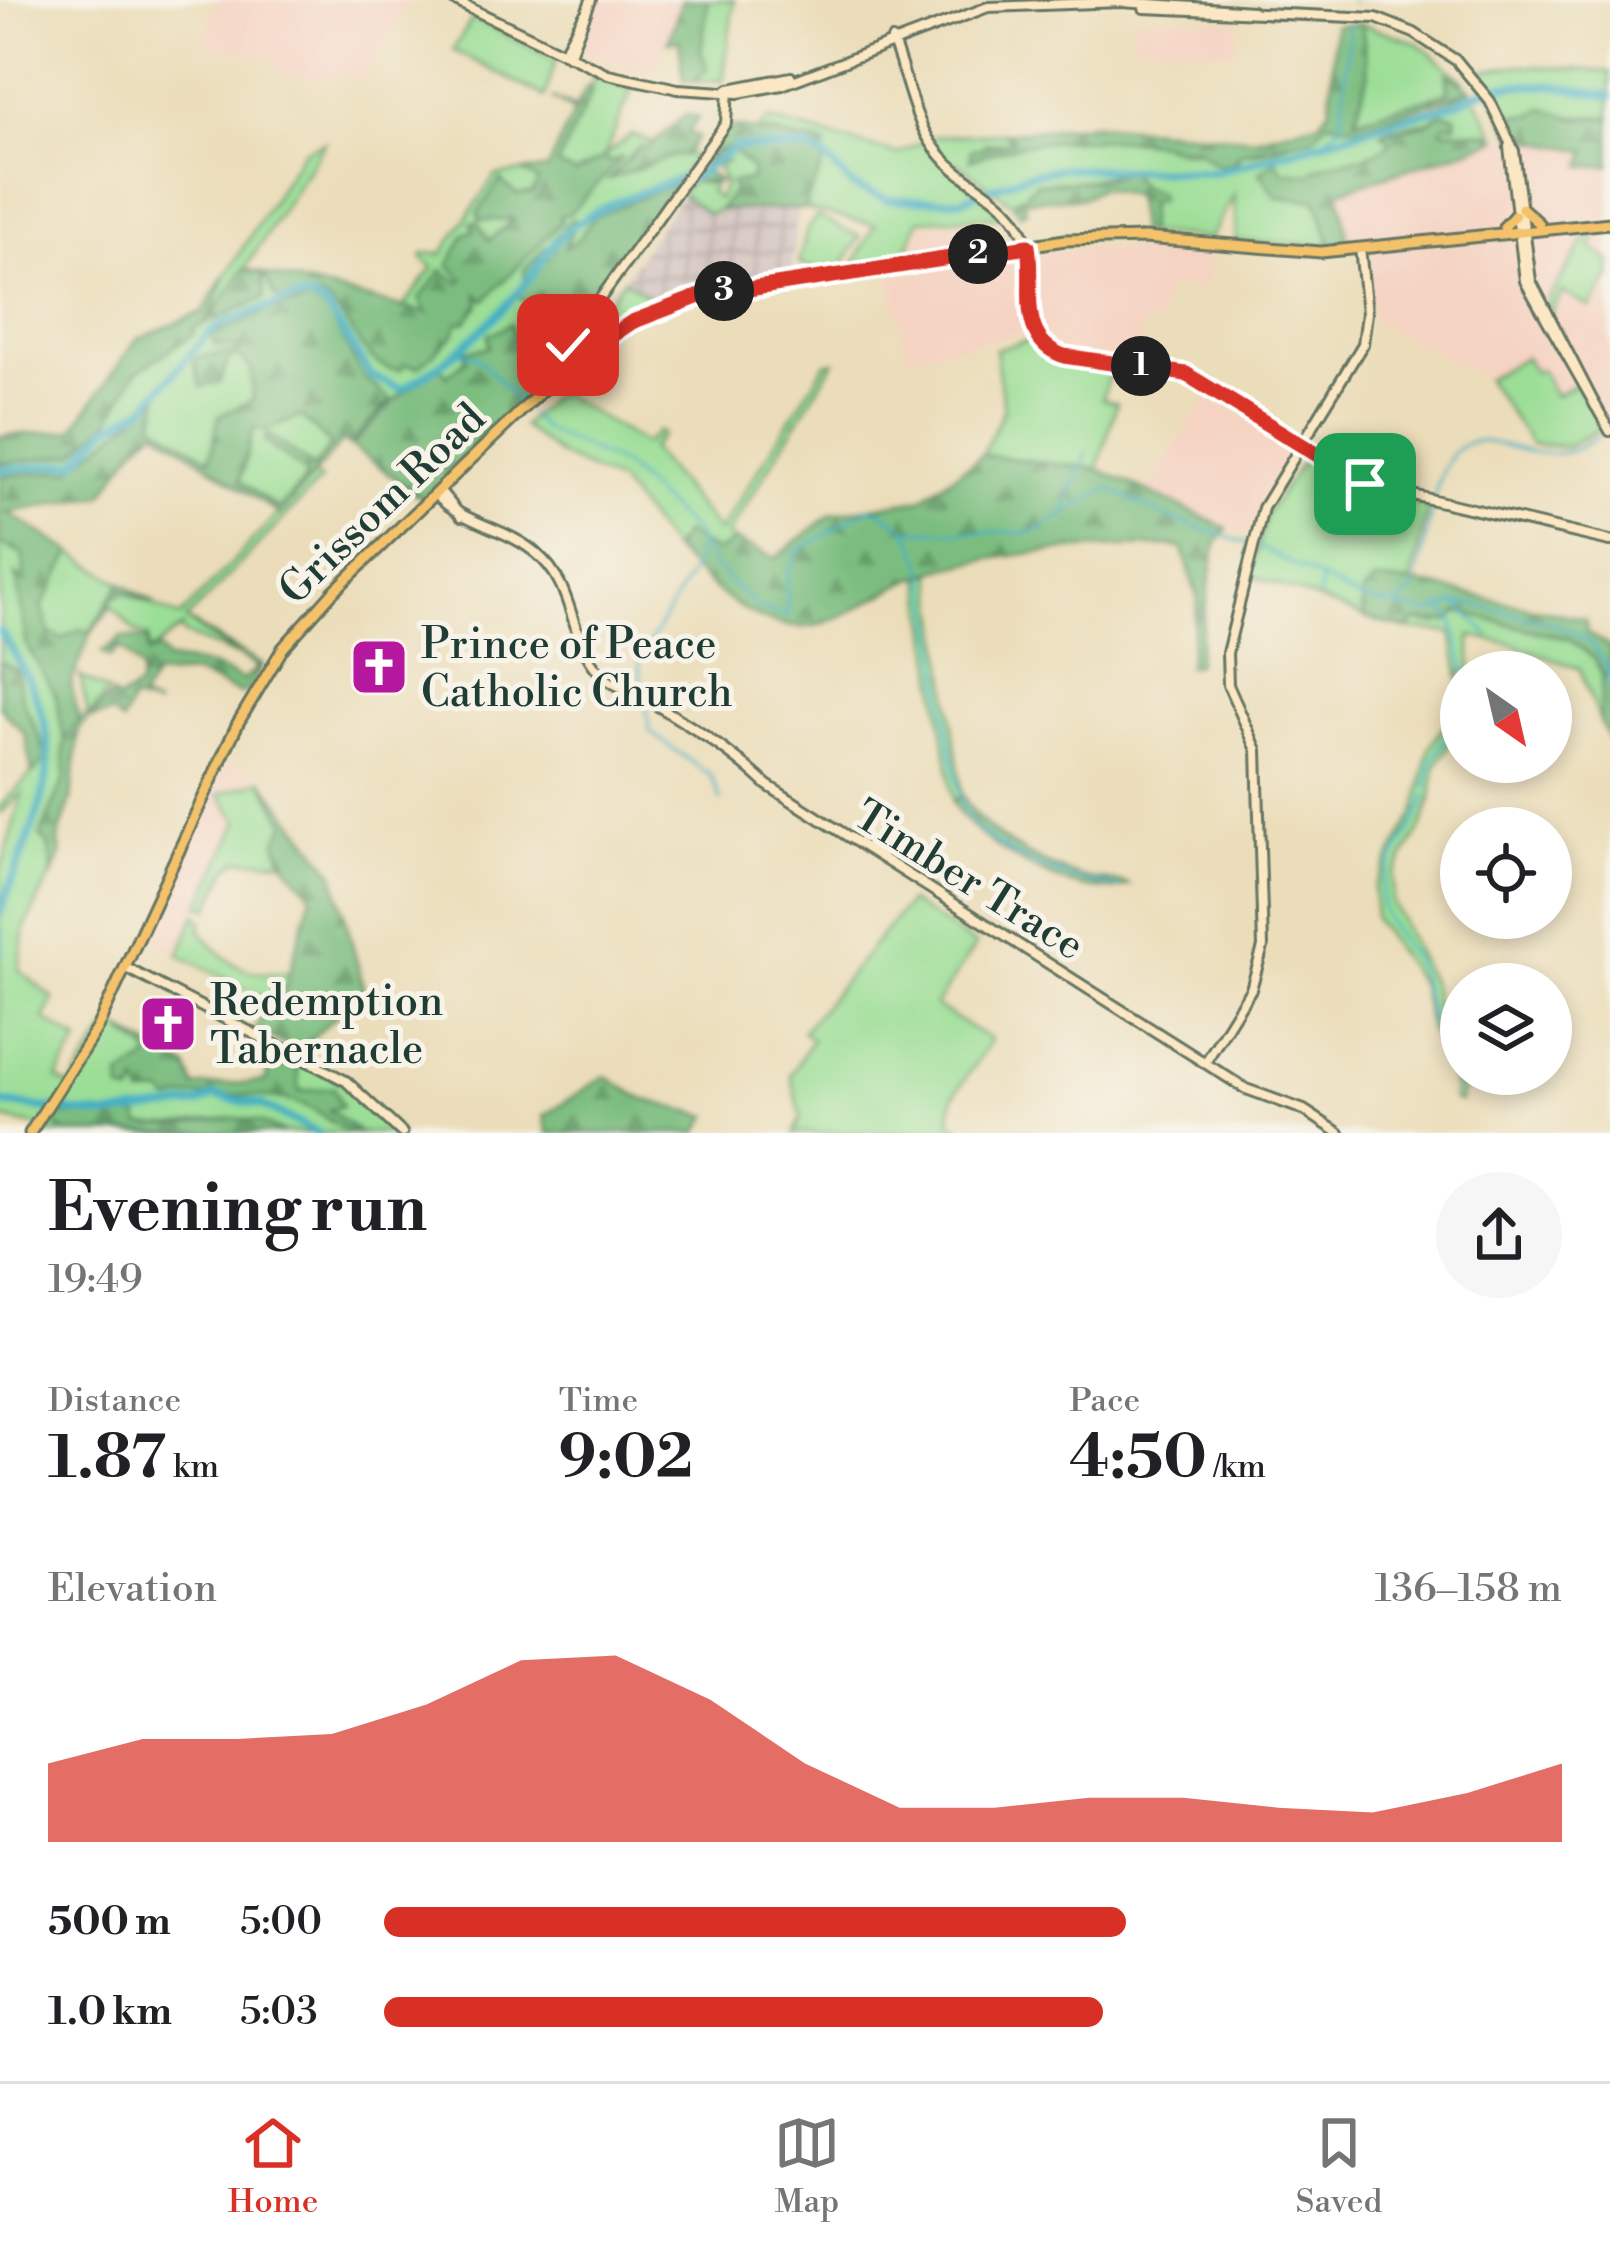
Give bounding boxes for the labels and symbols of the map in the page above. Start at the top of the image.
pin: 2 [948,224,1008,284]
pin: 3 [694,261,754,321]
pin [517,294,619,396]
pin: 1 [1111,336,1171,396]
street label: Grissom Road [268,393,497,617]
pin [1314,433,1416,535]
place label: Prince of Peace Catholic Church [421,619,733,720]
church icon: Prince of Peace Catholic Church [348,636,410,698]
north arrow [1440,651,1572,783]
street label: Timber Trace [844,789,1094,973]
place label: Redemption Tabernacle [210,976,443,1077]
church icon: Redemption Tabernacle [137,993,199,1055]

